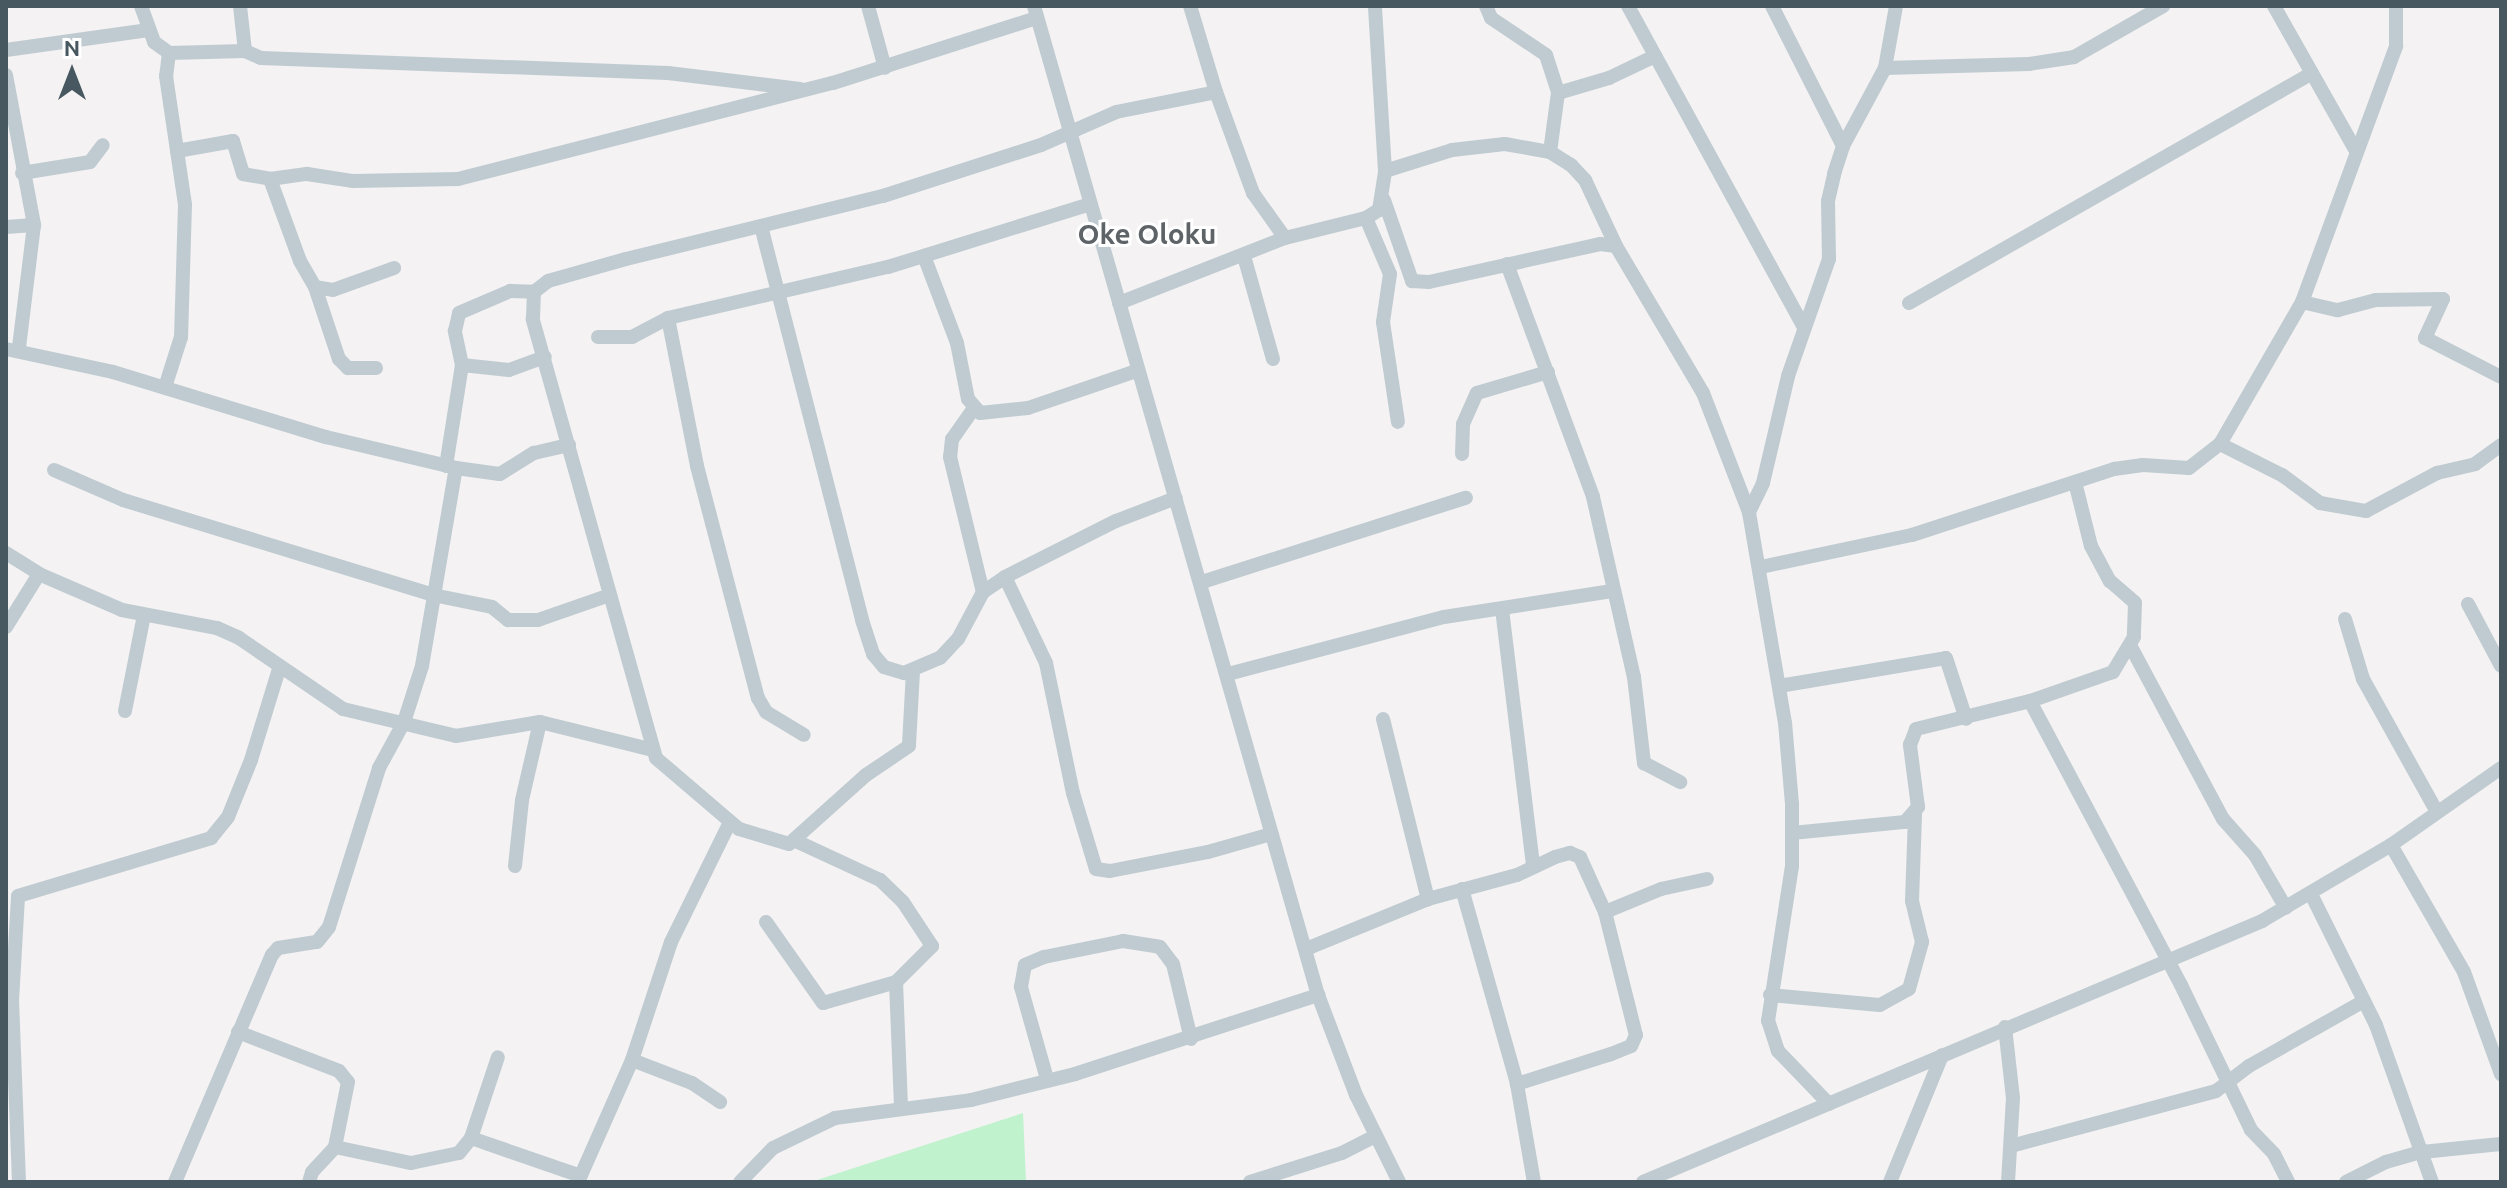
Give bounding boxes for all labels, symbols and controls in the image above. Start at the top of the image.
north arrow [32,32,112,112]
text: N [64,35,80,60]
district label: Oke Oloku [1078,217,1216,251]

